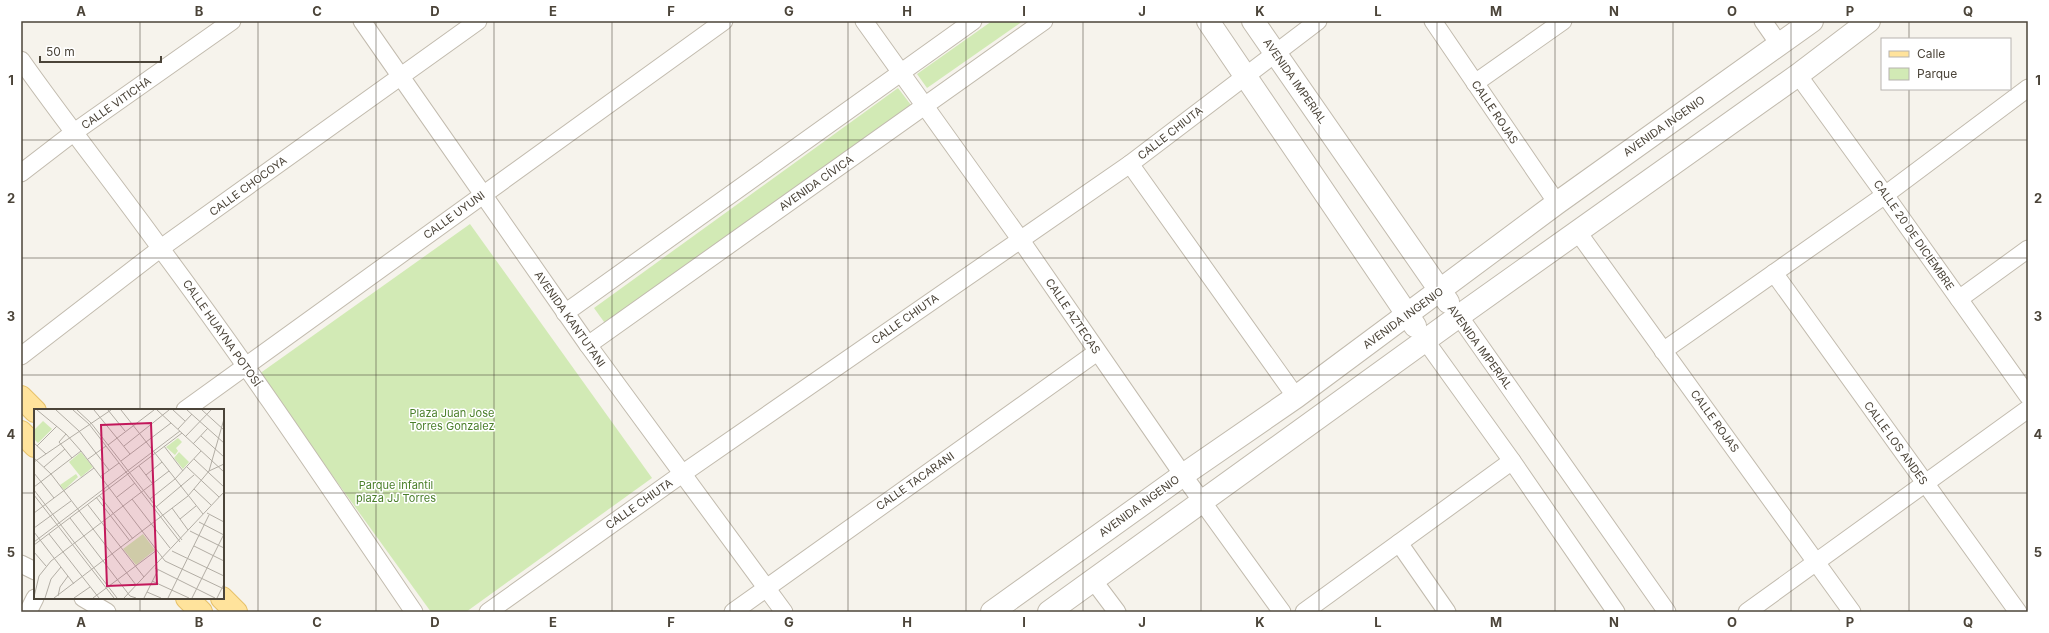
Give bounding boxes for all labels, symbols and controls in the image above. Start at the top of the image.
text: A [76,3,86,19]
text: B [195,3,204,19]
text: C [312,3,322,19]
text: D [430,3,440,19]
text: E [549,3,557,19]
text: F [667,3,675,19]
text: G [784,3,794,19]
text: H [902,3,912,19]
text: I [1022,3,1026,19]
text: J [1138,3,1146,19]
text: K [1255,3,1265,19]
text: L [1374,3,1382,19]
text: M [1490,3,1502,19]
text: N [1609,3,1619,19]
text: O [1727,3,1737,19]
text: P [1846,3,1854,19]
text: Q [1963,3,1973,19]
street label: AVENIDA IMPERIAL [1260,36,1330,126]
scale bar [40,38,161,64]
legend [1881,38,2011,90]
text: 50 m [46,44,75,59]
text: Calle [1917,46,1945,61]
text: Parque [1917,66,1957,81]
text: 1 [8,72,14,88]
text: 1 [2035,72,2041,88]
street label: CALLE VITICHA [78,74,154,132]
street label: CALLE ROJAS [1469,78,1521,146]
street label: AVENIDA INGENIO [1621,93,1707,159]
street label: CALLE CHIUTA [1135,103,1206,163]
street label: AVENIDA CÍVICA [776,152,856,214]
street label: CALLE CHOCOYA [206,153,290,219]
street label: CALLE 20 DE DICIEMBRE [1871,177,1957,293]
street label: CALLE UYUNI [421,188,487,242]
text: 2 [7,190,15,206]
text: 2 [2034,190,2042,206]
street label: AVENIDA KANTUTANI [532,268,608,370]
street label: CALLE AZTECAS [1043,276,1103,356]
street label: CALLE HUAYNA POTOSÍ [180,277,264,389]
street label: AVENIDA INGENIO [1360,284,1446,352]
street label: CALLE CHIUTA [869,290,942,347]
street label: AVENIDA IMPERIAL [1445,302,1515,392]
text: 3 [7,308,15,324]
text: 3 [2034,308,2042,324]
street label: CALLE ROJAS [1688,387,1742,455]
street label: CALLE LOS ANDES [1861,399,1931,487]
park label: Plaza Juan Jose Torres Gonzalez [410,406,494,433]
inset map [34,409,224,599]
text: 4 [7,426,16,442]
text: 4 [2034,426,2043,442]
street label: CALLE TACARANI [873,449,957,513]
street label: AVENIDA INGENIO [1096,472,1182,540]
street label: CALLE CHIUTA [603,475,676,532]
park label: Parque infantil plaza JJ Torres [356,478,436,505]
text: 5 [7,544,15,560]
text: 5 [2034,544,2042,560]
text: A [76,614,86,630]
text: B [195,614,204,630]
text: C [312,614,322,630]
text: D [430,614,440,630]
text: E [549,614,557,630]
text: F [667,614,675,630]
text: G [784,614,794,630]
text: H [902,614,912,630]
text: I [1022,614,1026,630]
text: J [1138,614,1146,630]
text: K [1255,614,1265,630]
text: L [1374,614,1382,630]
text: M [1490,614,1502,630]
text: N [1609,614,1619,630]
text: O [1727,614,1737,630]
text: P [1846,614,1854,630]
text: Q [1963,614,1973,630]

